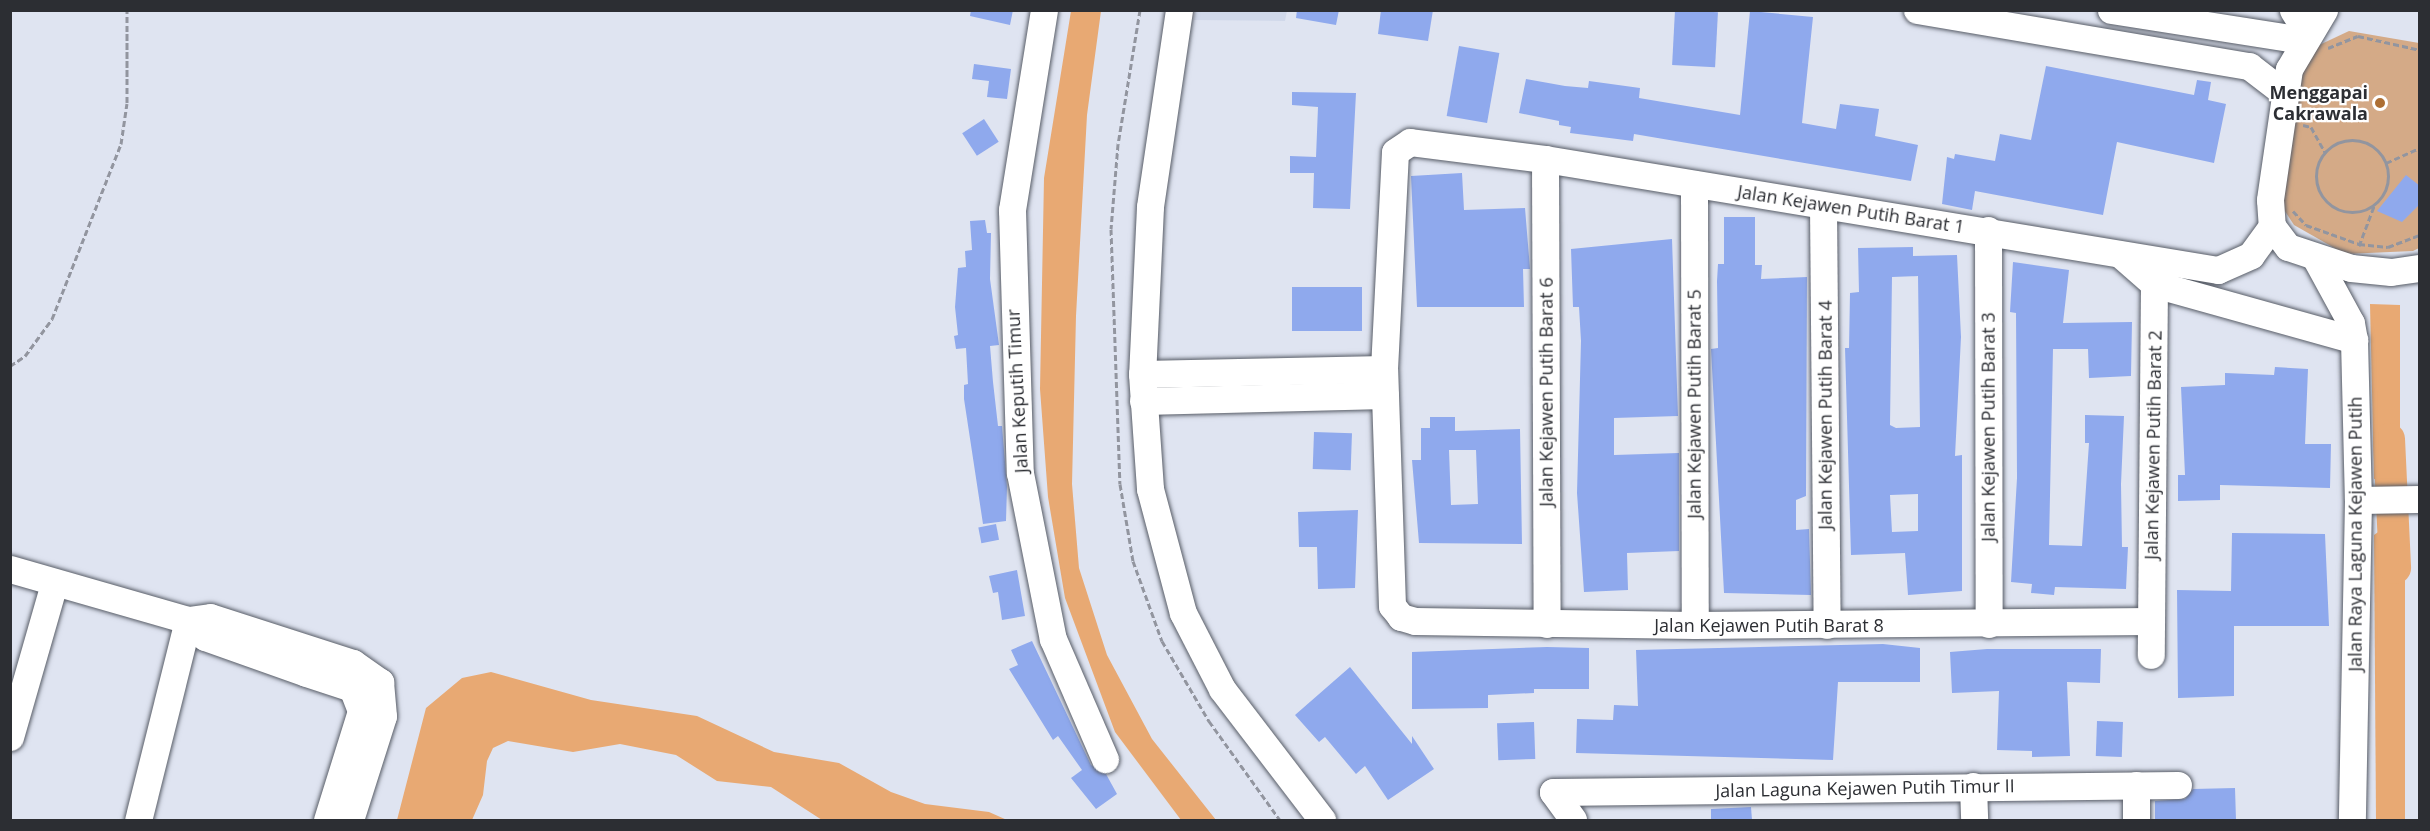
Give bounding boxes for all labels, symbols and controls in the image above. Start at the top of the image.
place label: Menggapai Cakrawala [2270,82,2368,124]
marker: Menggapai Cakrawala [2373,96,2387,110]
street label: Jalan Kejawen Putih Barat 1 [1736,180,1966,238]
street label: Jalan Kejawen Putih Barat 6 [1535,277,1557,507]
street label: Jalan Kejawen Putih Barat 5 [1683,289,1705,519]
street label: Jalan Kejawen Putih Barat 4 [1814,300,1836,530]
street label: Jalan Keputih Timur [1002,308,1032,474]
street label: Jalan Kejawen Putih Barat 3 [1977,312,1999,542]
street label: Jalan Kejawen Putih Barat 2 [2140,330,2166,560]
street label: Jalan Raya Laguna Kejawen Putih [2344,396,2366,672]
street label: Jalan Kejawen Putih Barat 8 [1654,614,1884,636]
street label: Jalan Laguna Kejawen Putih Timur II [1715,775,2015,801]

